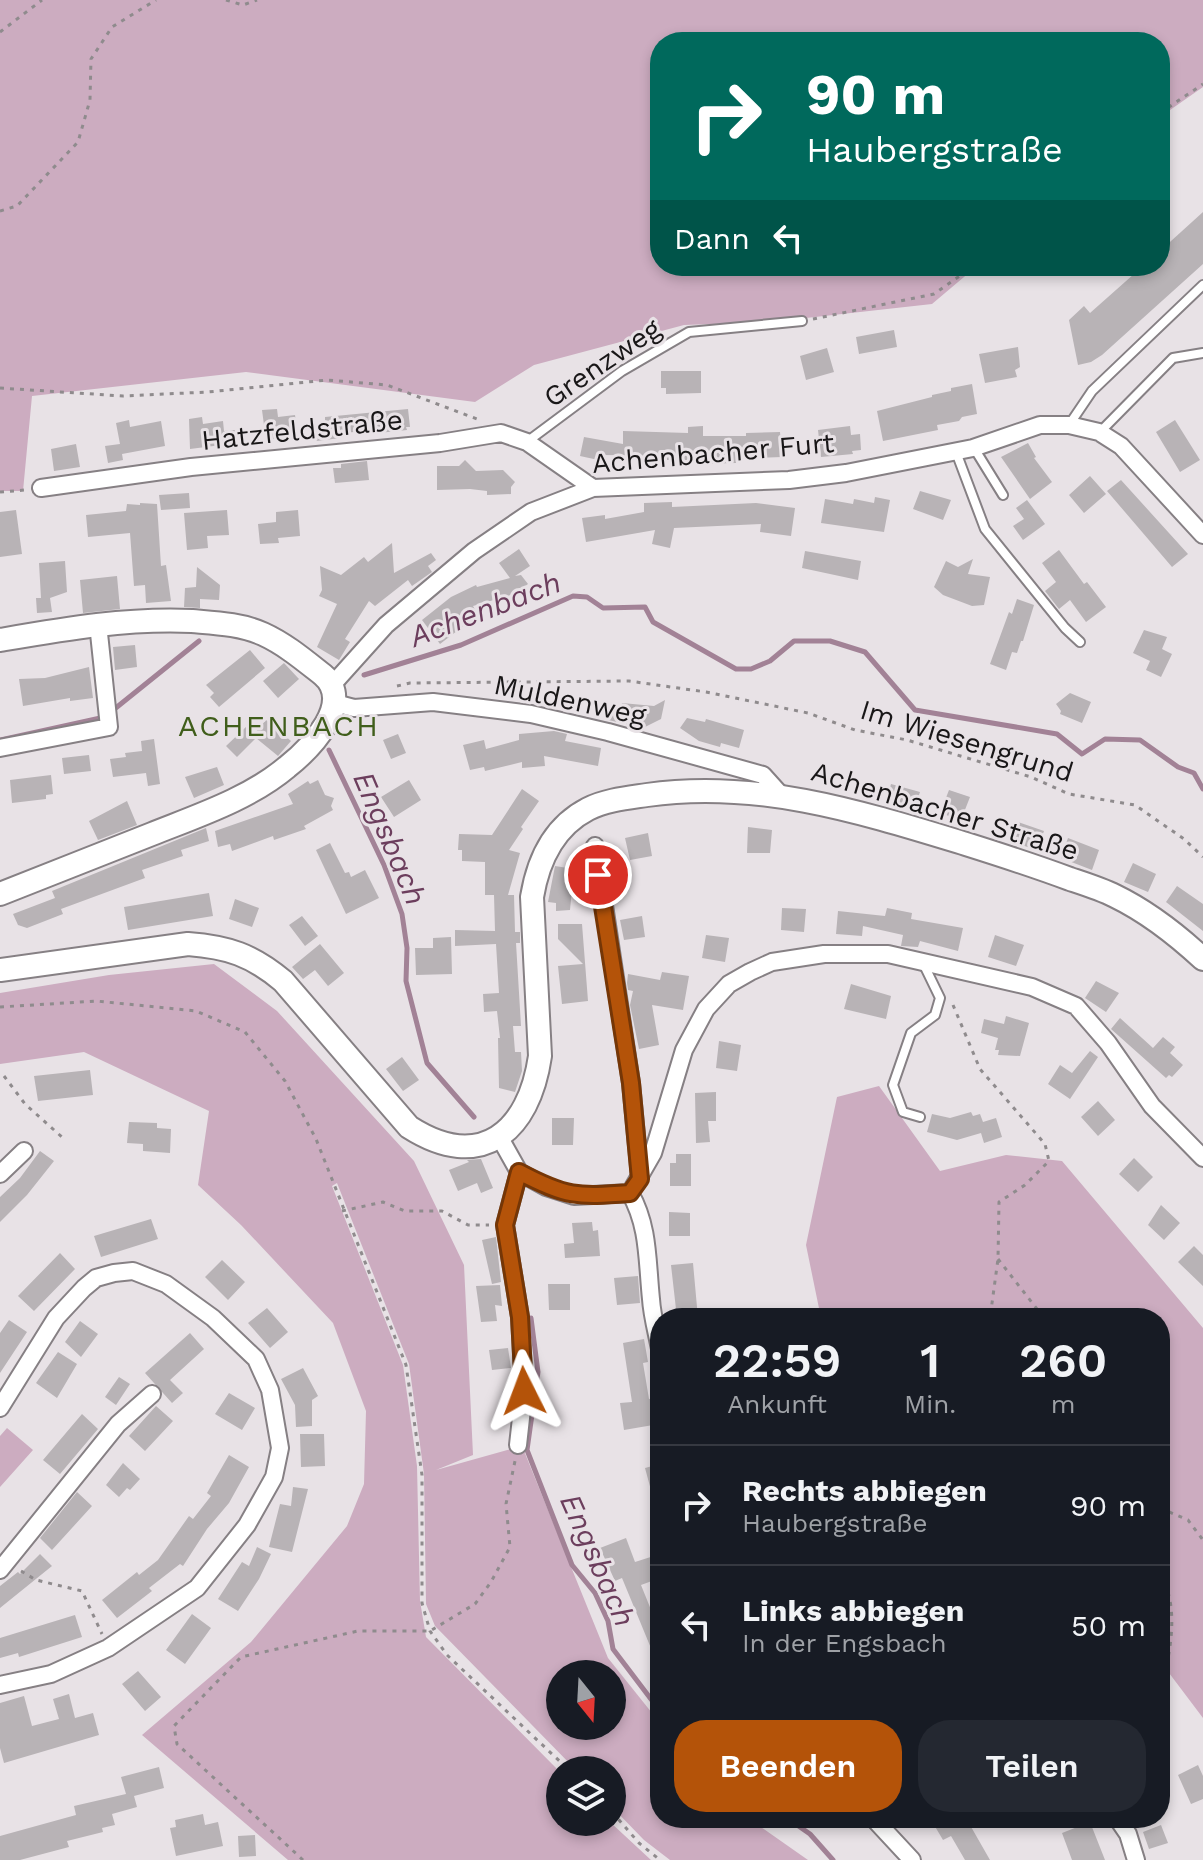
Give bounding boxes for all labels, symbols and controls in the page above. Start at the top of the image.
text: 90 m [806,62,945,128]
icon: right [674,64,778,168]
text: Haubergstraße [806,129,1063,171]
icon: left [766,216,810,260]
text: Dann [674,221,750,256]
street label: Grenzweg [537,312,667,414]
street label: Hatzfeldstraße [200,403,404,457]
street label: Achenbacher Furt [590,426,836,480]
water label: Achenbach [403,564,566,655]
street label: Muldenweg [491,668,649,732]
street label: Im Wiesengrund [857,693,1077,789]
district label: ACHENBACH [178,708,380,743]
street label: Achenbacher Straße [807,755,1083,867]
water label: Engsbach [346,766,434,910]
pin [564,841,632,909]
icon: arrive [576,853,620,897]
text: 22:59 [713,1332,841,1389]
text: 1 [920,1332,940,1389]
text: 260 [1019,1332,1107,1389]
position arrow [482,1349,566,1433]
text: Ankunft [727,1389,827,1419]
text: Min. [904,1389,956,1419]
text: m [1051,1389,1076,1419]
text: Rechts abbiegen [742,1473,987,1508]
icon: right [674,1483,718,1527]
water label: Engsbach [553,1488,643,1632]
text: 90 m [1070,1488,1146,1523]
text: Haubergstraße [742,1508,927,1538]
text: Links abbiegen [742,1593,964,1628]
icon: left [674,1603,718,1647]
text: 50 m [1071,1608,1146,1643]
text: In der Engsbach [742,1628,947,1658]
north arrow [546,1660,626,1740]
map controls [546,1660,626,1836]
button: Beenden [674,1720,902,1812]
button: Teilen [918,1720,1146,1812]
button: layers [546,1756,626,1836]

